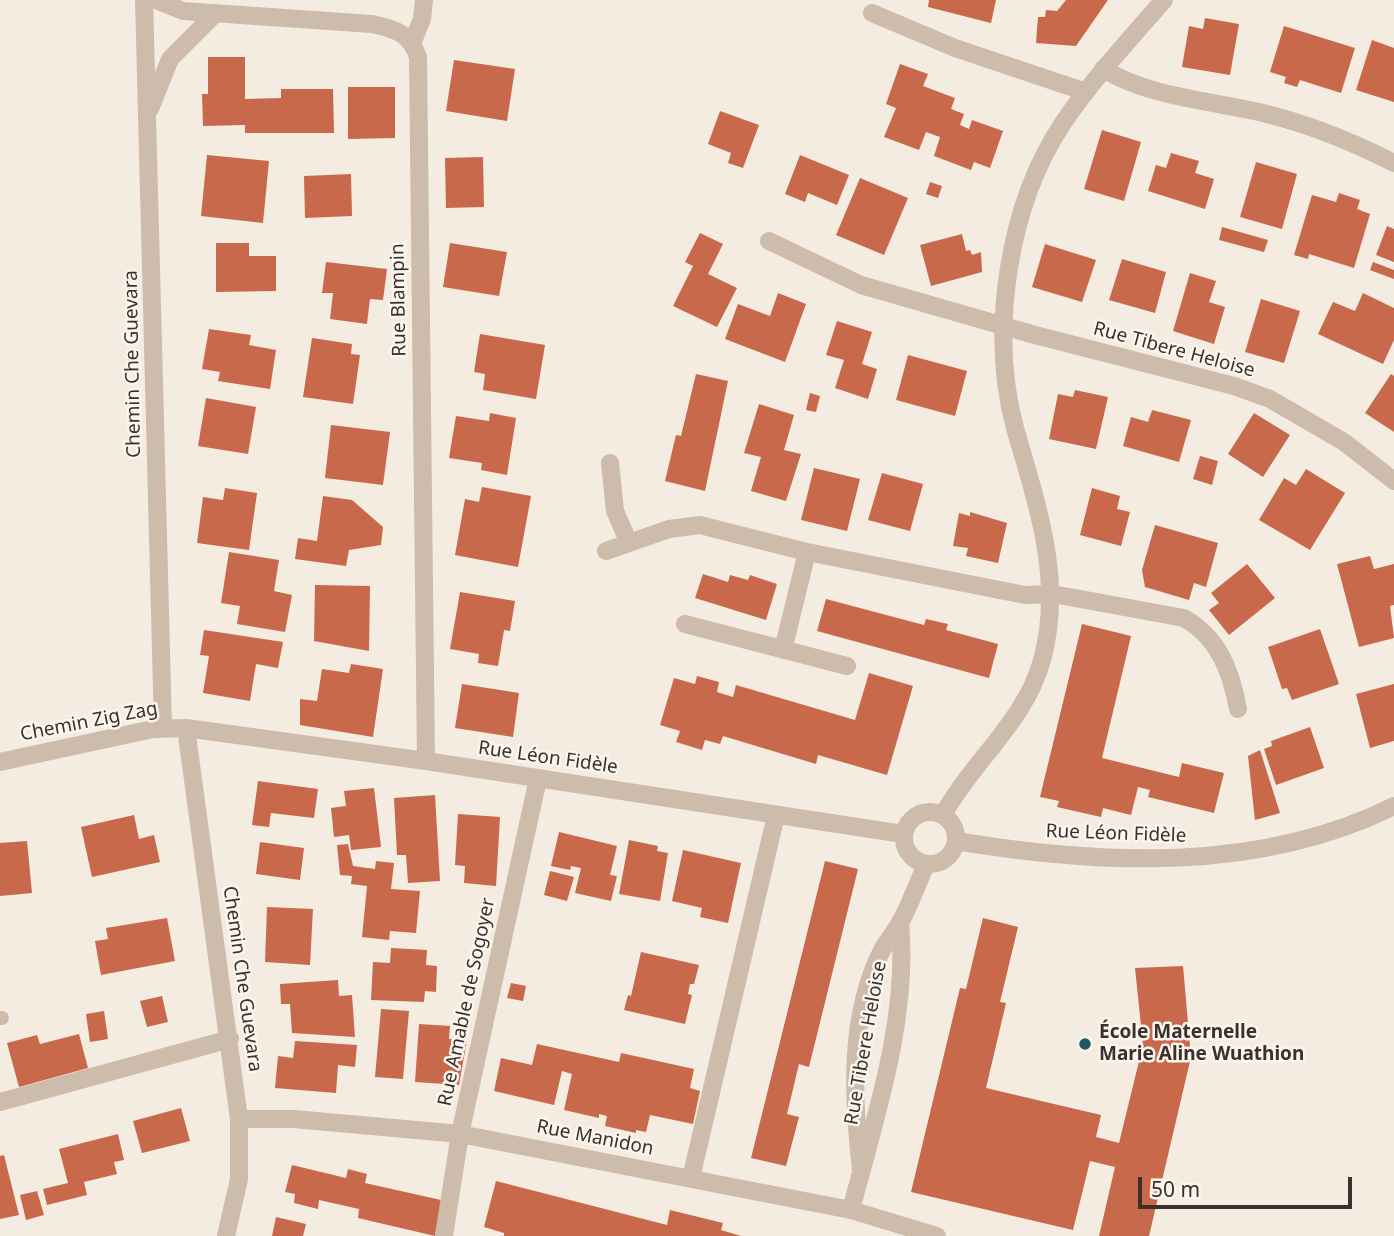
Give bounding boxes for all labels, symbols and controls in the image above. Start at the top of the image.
street label: Rue Blampin [387,243,411,357]
street label: Chemin Che Guevara [120,270,146,458]
street label: Rue Tibere Heloise [1091,317,1257,383]
street label: Chemin Zig Zag [18,698,160,746]
street label: Rue Léon Fidèle [477,737,619,779]
street label: Rue Léon Fidèle [1045,820,1187,848]
street label: Chemin Che Guevara [218,885,266,1073]
street label: Rue Amable de Sogoyer [434,896,500,1108]
street label: Rue Tibere Heloise [840,959,892,1127]
place label: École Maternelle Marie Aline Wuathion [1099,1022,1304,1066]
marker: École Maternelle Marie Aline Wuathion [1077,1036,1093,1052]
street label: Rue Manidon [535,1115,655,1161]
scale bar [1142,1162,1356,1206]
text: 50 m [1151,1175,1200,1203]

